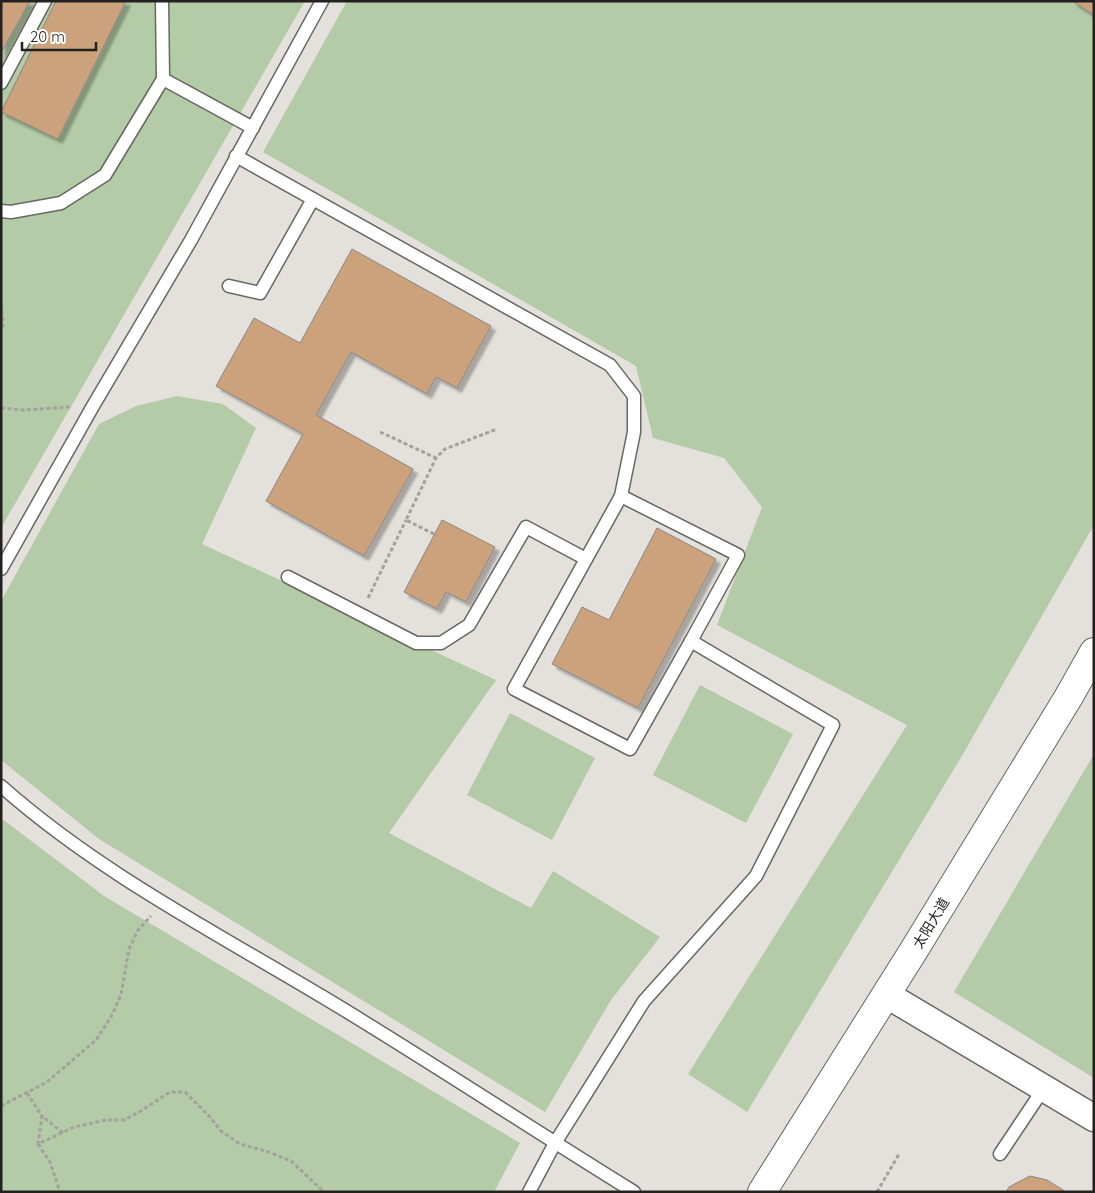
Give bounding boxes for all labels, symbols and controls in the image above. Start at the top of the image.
scale bar [22,20,96,52]
text: 20 m [30,27,65,46]
street label: 太阳大道 [909,894,953,952]

